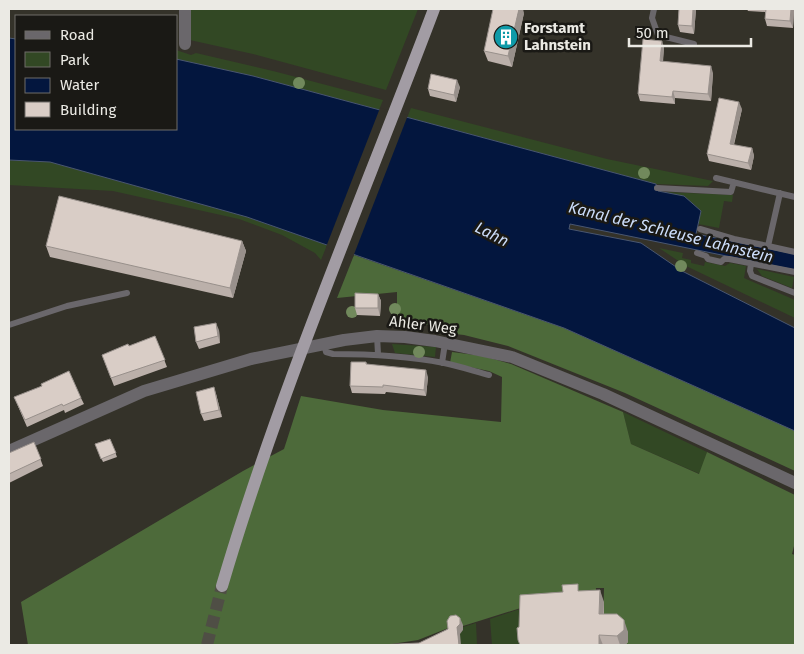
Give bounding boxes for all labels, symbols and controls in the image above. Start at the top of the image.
legend [15,15,178,130]
scale bar [629,15,752,47]
place label: Forstamt Lahnstein [524,19,591,54]
building icon: Forstamt Lahnstein [493,24,519,50]
text: 50 m [636,24,669,42]
text: Road [60,26,95,44]
text: Park [60,51,90,69]
text: Water [60,76,99,94]
text: Building [60,101,116,119]
water label: Kanal der Schleuse Lahnstein [567,197,775,267]
water label: Lahn [472,218,512,250]
street label: Ahler Weg [388,312,458,338]

